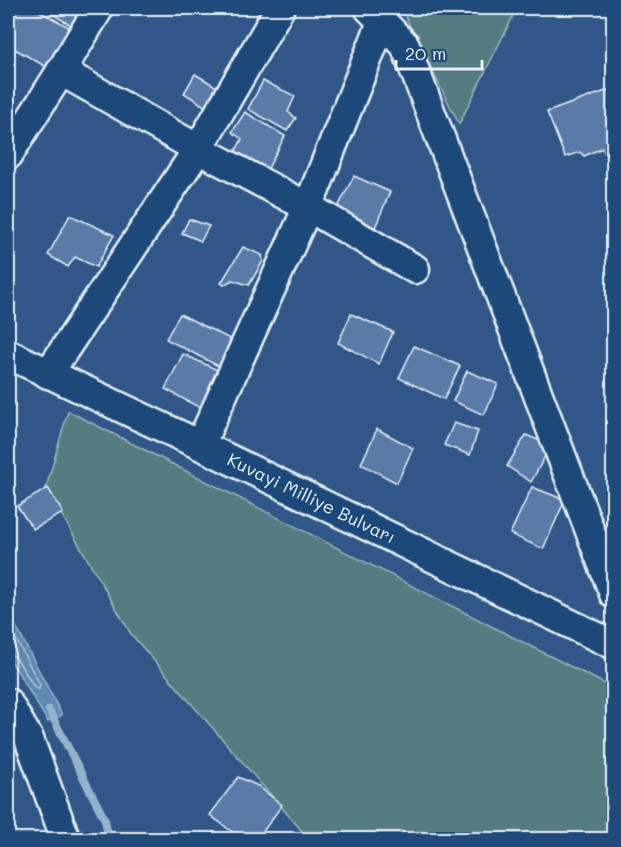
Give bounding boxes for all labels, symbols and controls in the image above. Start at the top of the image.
scale bar [396,33,482,71]
text: 20 m [405,41,446,65]
street label: Kuvayi Milliye Bulvarı [224,447,400,549]

